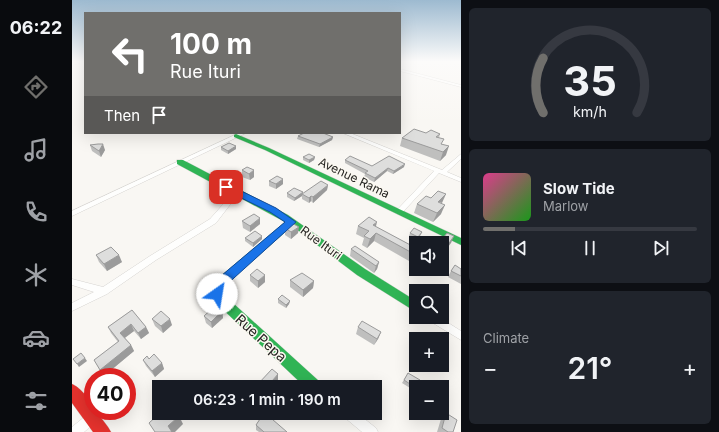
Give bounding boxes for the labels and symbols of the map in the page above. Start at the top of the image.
street label: Avenue Rama [316,154,392,201]
pin [209,170,243,204]
street label: Rue Ituri [298,223,345,263]
position arrow [196,273,238,315]
street label: Rue Pepa [232,310,290,365]
speed limit sign: 40 [84,368,136,420]

